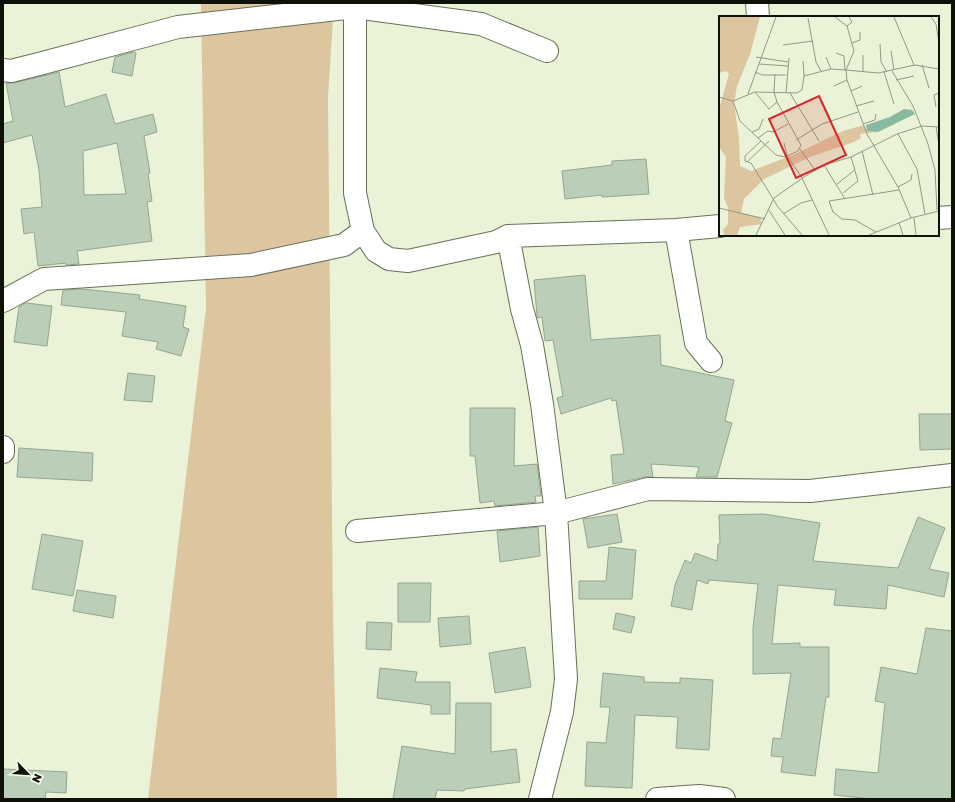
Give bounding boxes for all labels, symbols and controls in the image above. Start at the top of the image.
inset map [719,16,939,236]
north arrow [8,754,48,794]
text: N [30,772,45,785]

